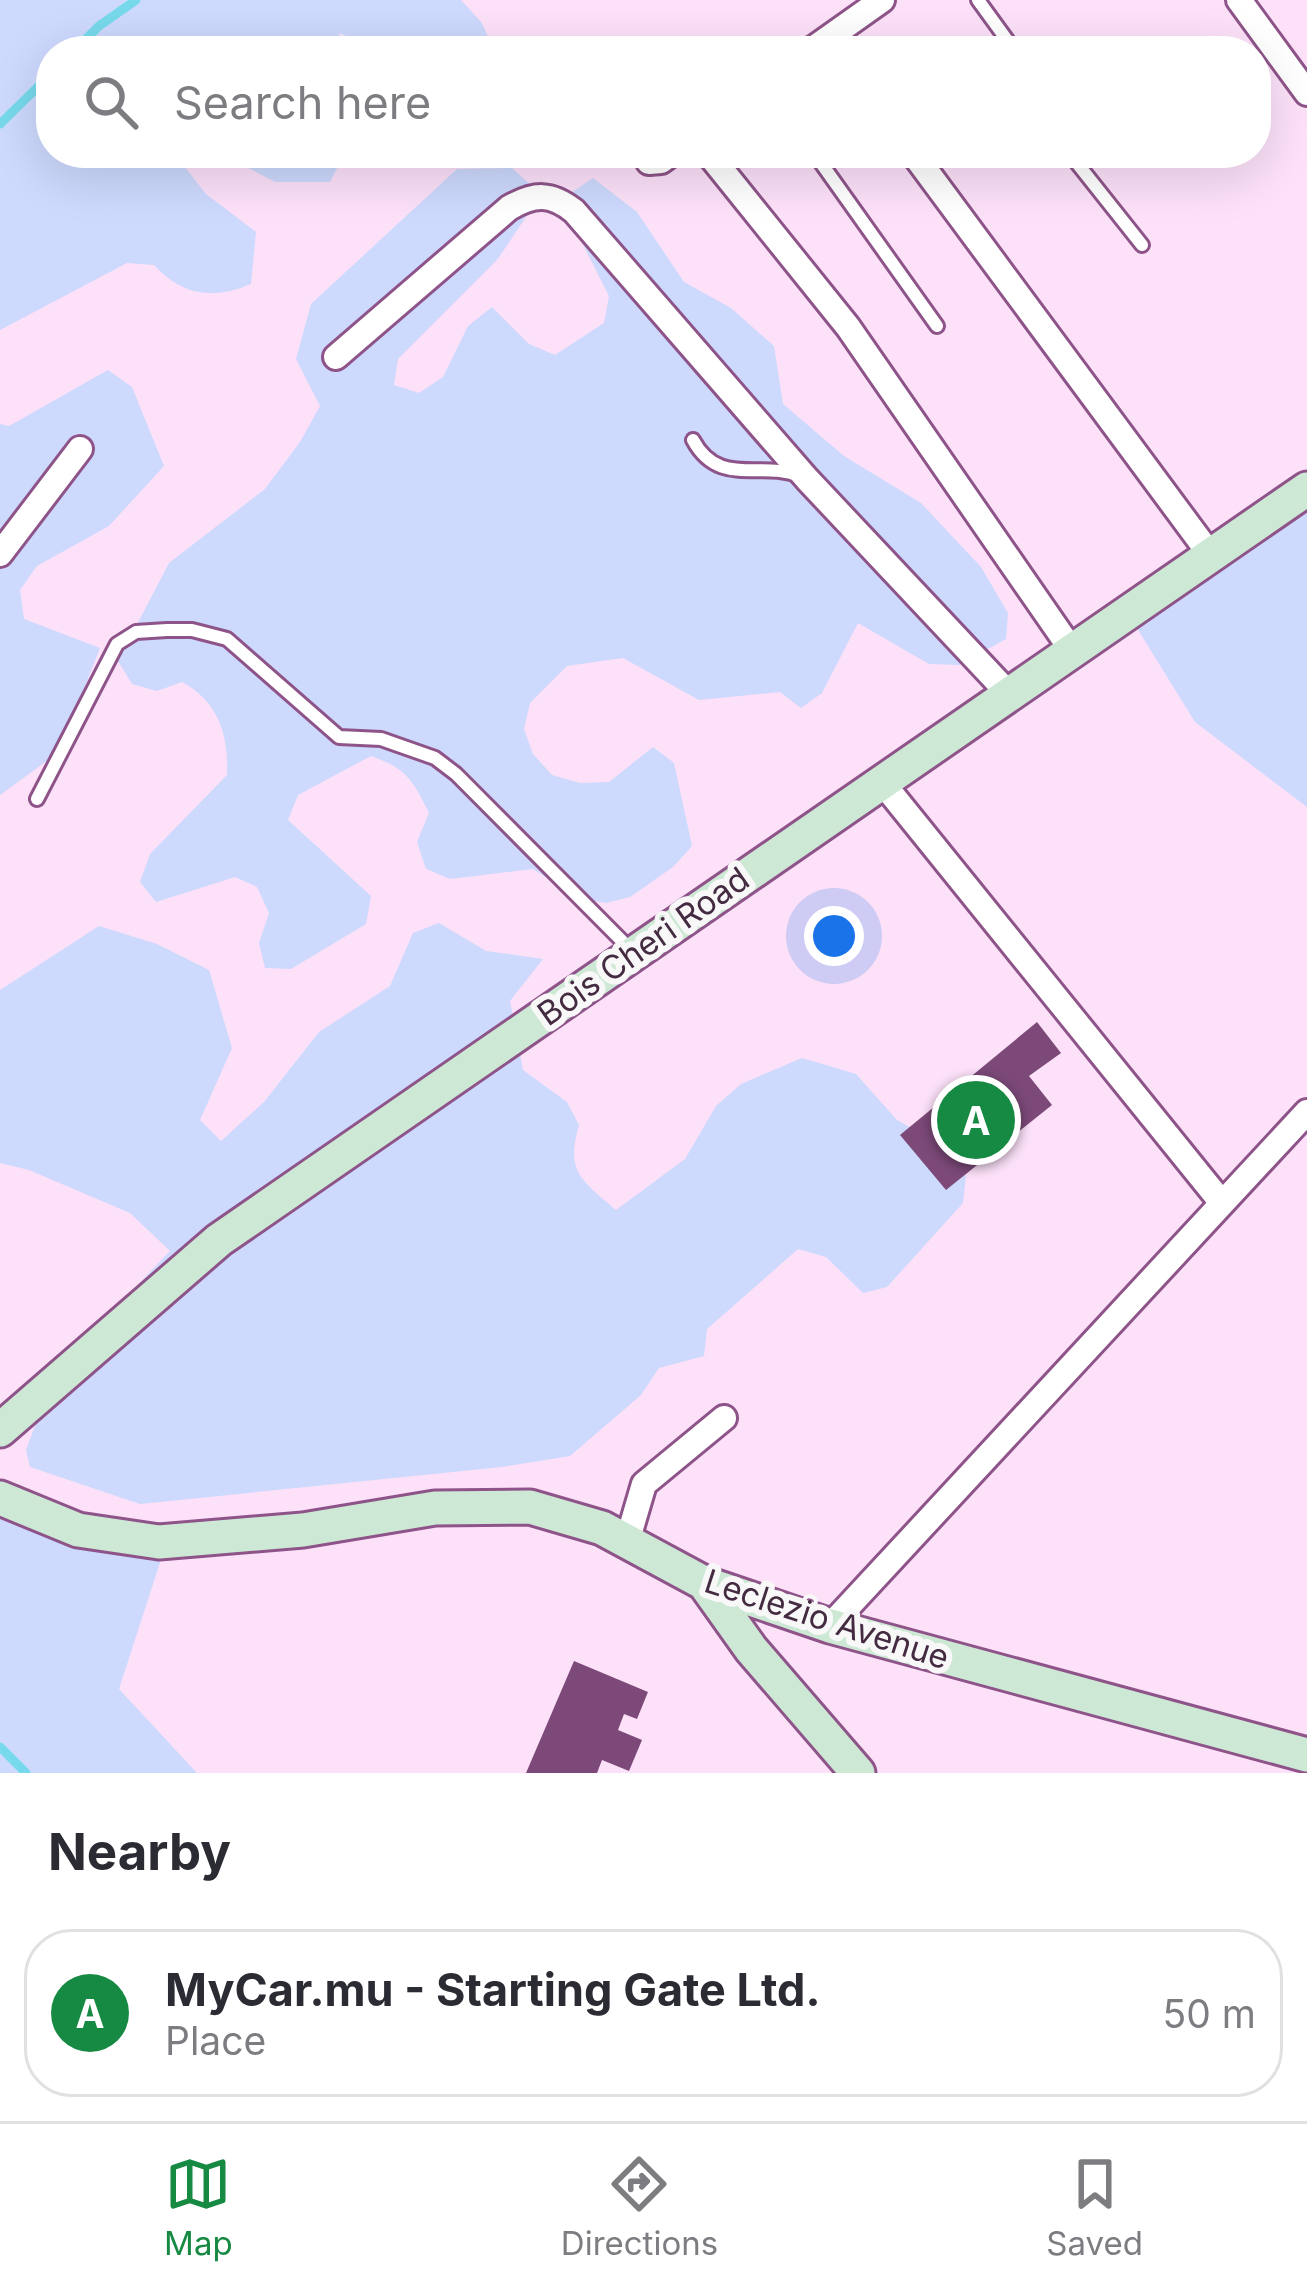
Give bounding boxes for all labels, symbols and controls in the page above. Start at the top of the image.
search box [36,36,1271,168]
icon: search [78,69,144,135]
text: Search here [174,75,431,130]
street label: Bois Cheri Road [530,858,756,1034]
your location [804,906,864,966]
pin: A [937,1075,1015,1165]
street label: Leclezio Avenue [700,1561,954,1677]
text: Nearby [48,1821,231,1882]
text: MyCar.mu - Starting Gate Ltd. [165,1962,820,2017]
text: A [75,1990,105,2037]
text: 50 m [1163,1990,1256,2037]
text: Place [165,2017,266,2064]
tab: Map [164,2151,233,2263]
tab: Directions [561,2151,718,2263]
tab: Saved [1046,2151,1143,2263]

